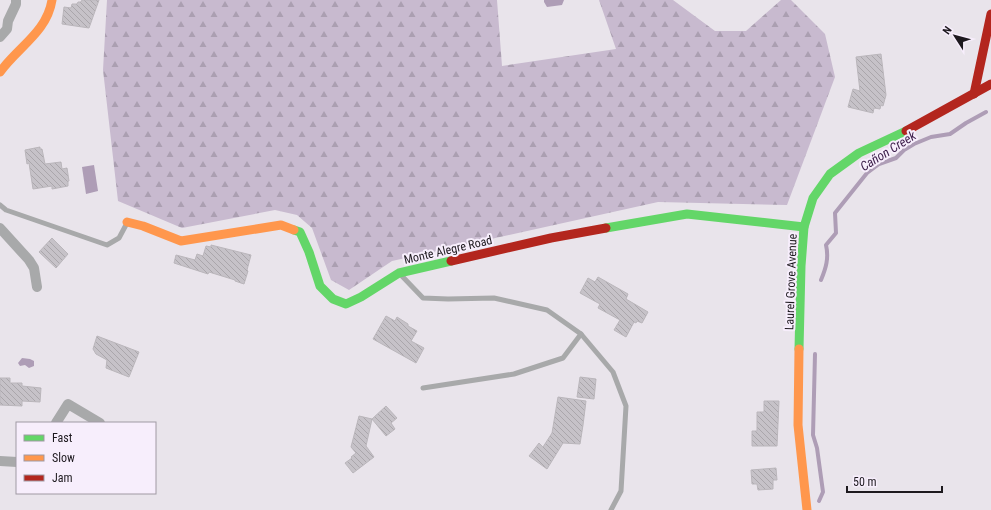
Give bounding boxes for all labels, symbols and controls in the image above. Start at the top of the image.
north arrow [935,16,975,56]
text: N [940,24,955,37]
water label: Cañon Creek [857,128,919,174]
street label: Monte Alegre Road [403,233,493,267]
street label: Laurel Grove Avenue [782,233,800,330]
legend [16,422,156,494]
text: Fast [52,431,73,445]
text: Slow [52,451,75,465]
scale bar [847,468,942,494]
text: Jam [52,471,73,485]
text: 50 m [853,475,877,489]

